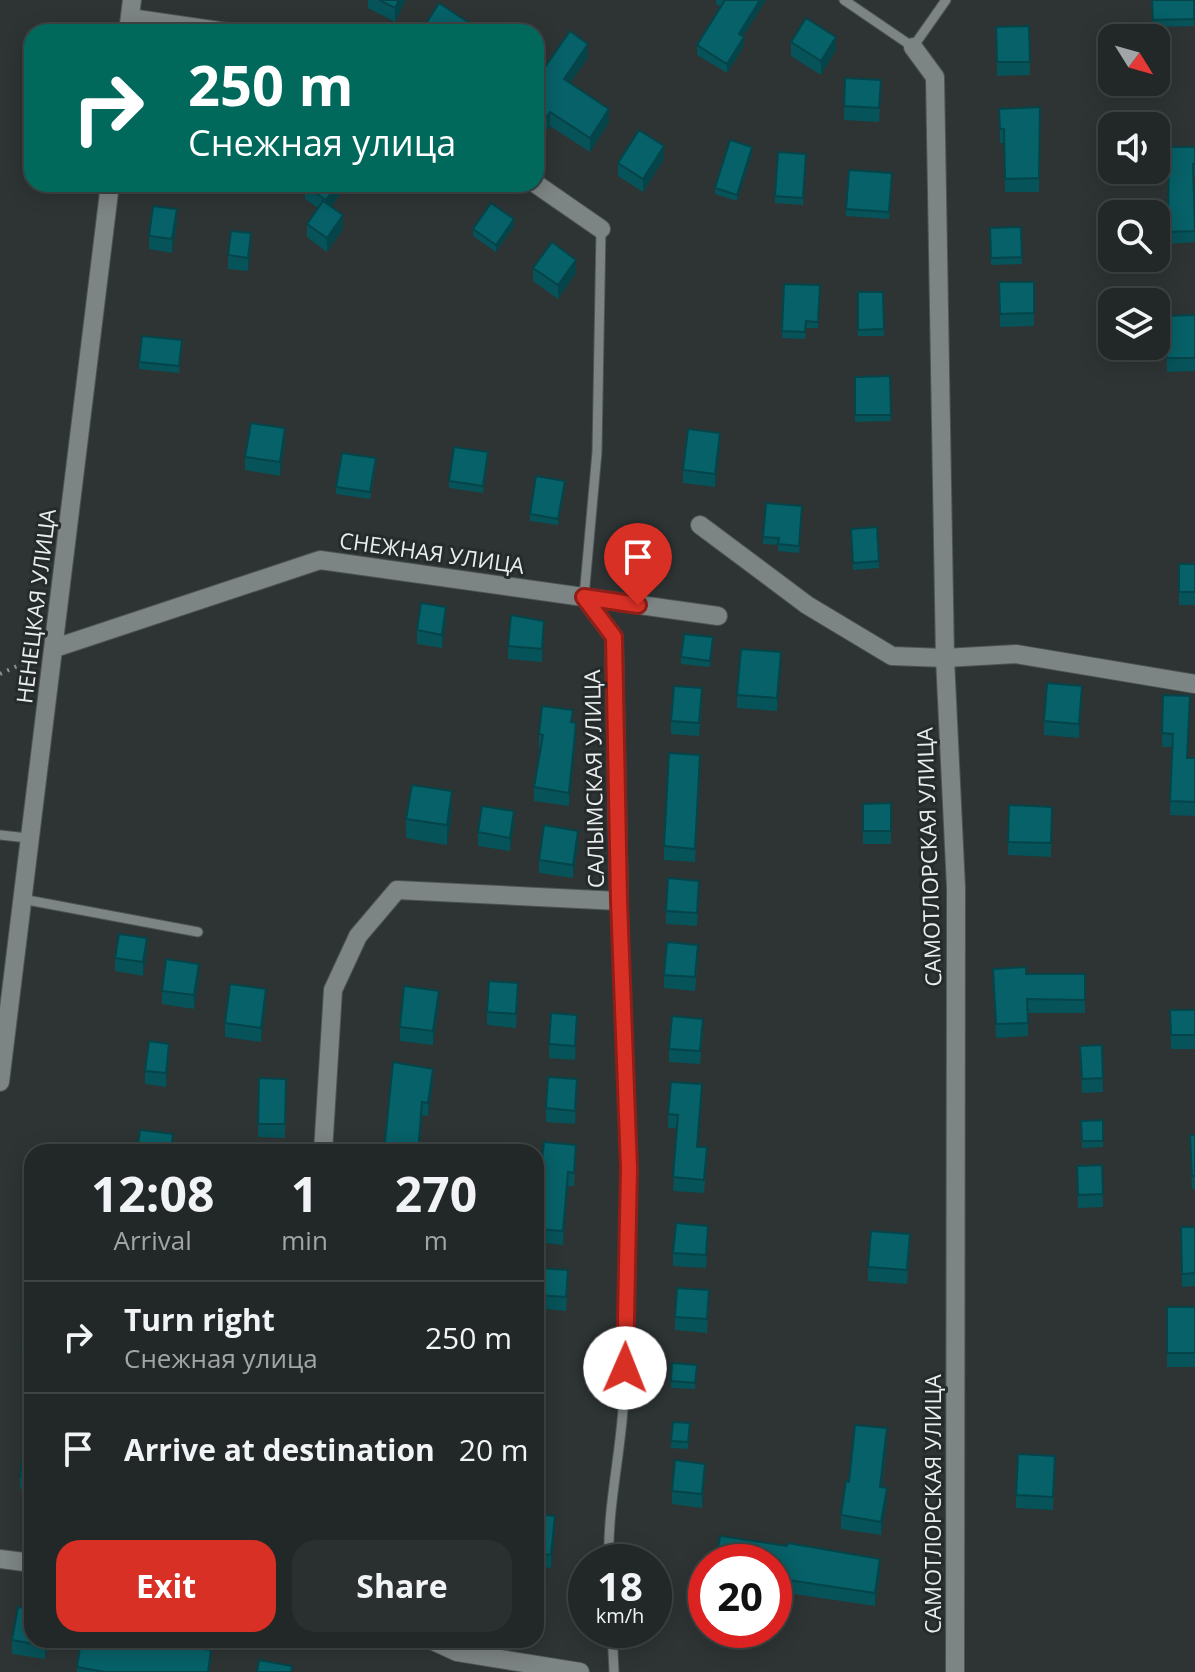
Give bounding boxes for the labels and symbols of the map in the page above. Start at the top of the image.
north arrow [1098,24,1170,96]
street label: НЕНЕЦКАЯ УЛИЦА [8,507,62,705]
pin [604,523,672,605]
street label: СНЕЖНАЯ УЛИЦА [338,524,526,580]
street label: САЛЫМСКАЯ УЛИЦА [576,669,610,888]
street label: САМОТЛОРСКАЯ УЛИЦА [908,727,948,987]
position arrow [583,1326,667,1410]
street label: САМОТЛОРСКАЯ УЛИЦА [917,1374,947,1634]
speed limit sign: 20 [688,1544,792,1648]

